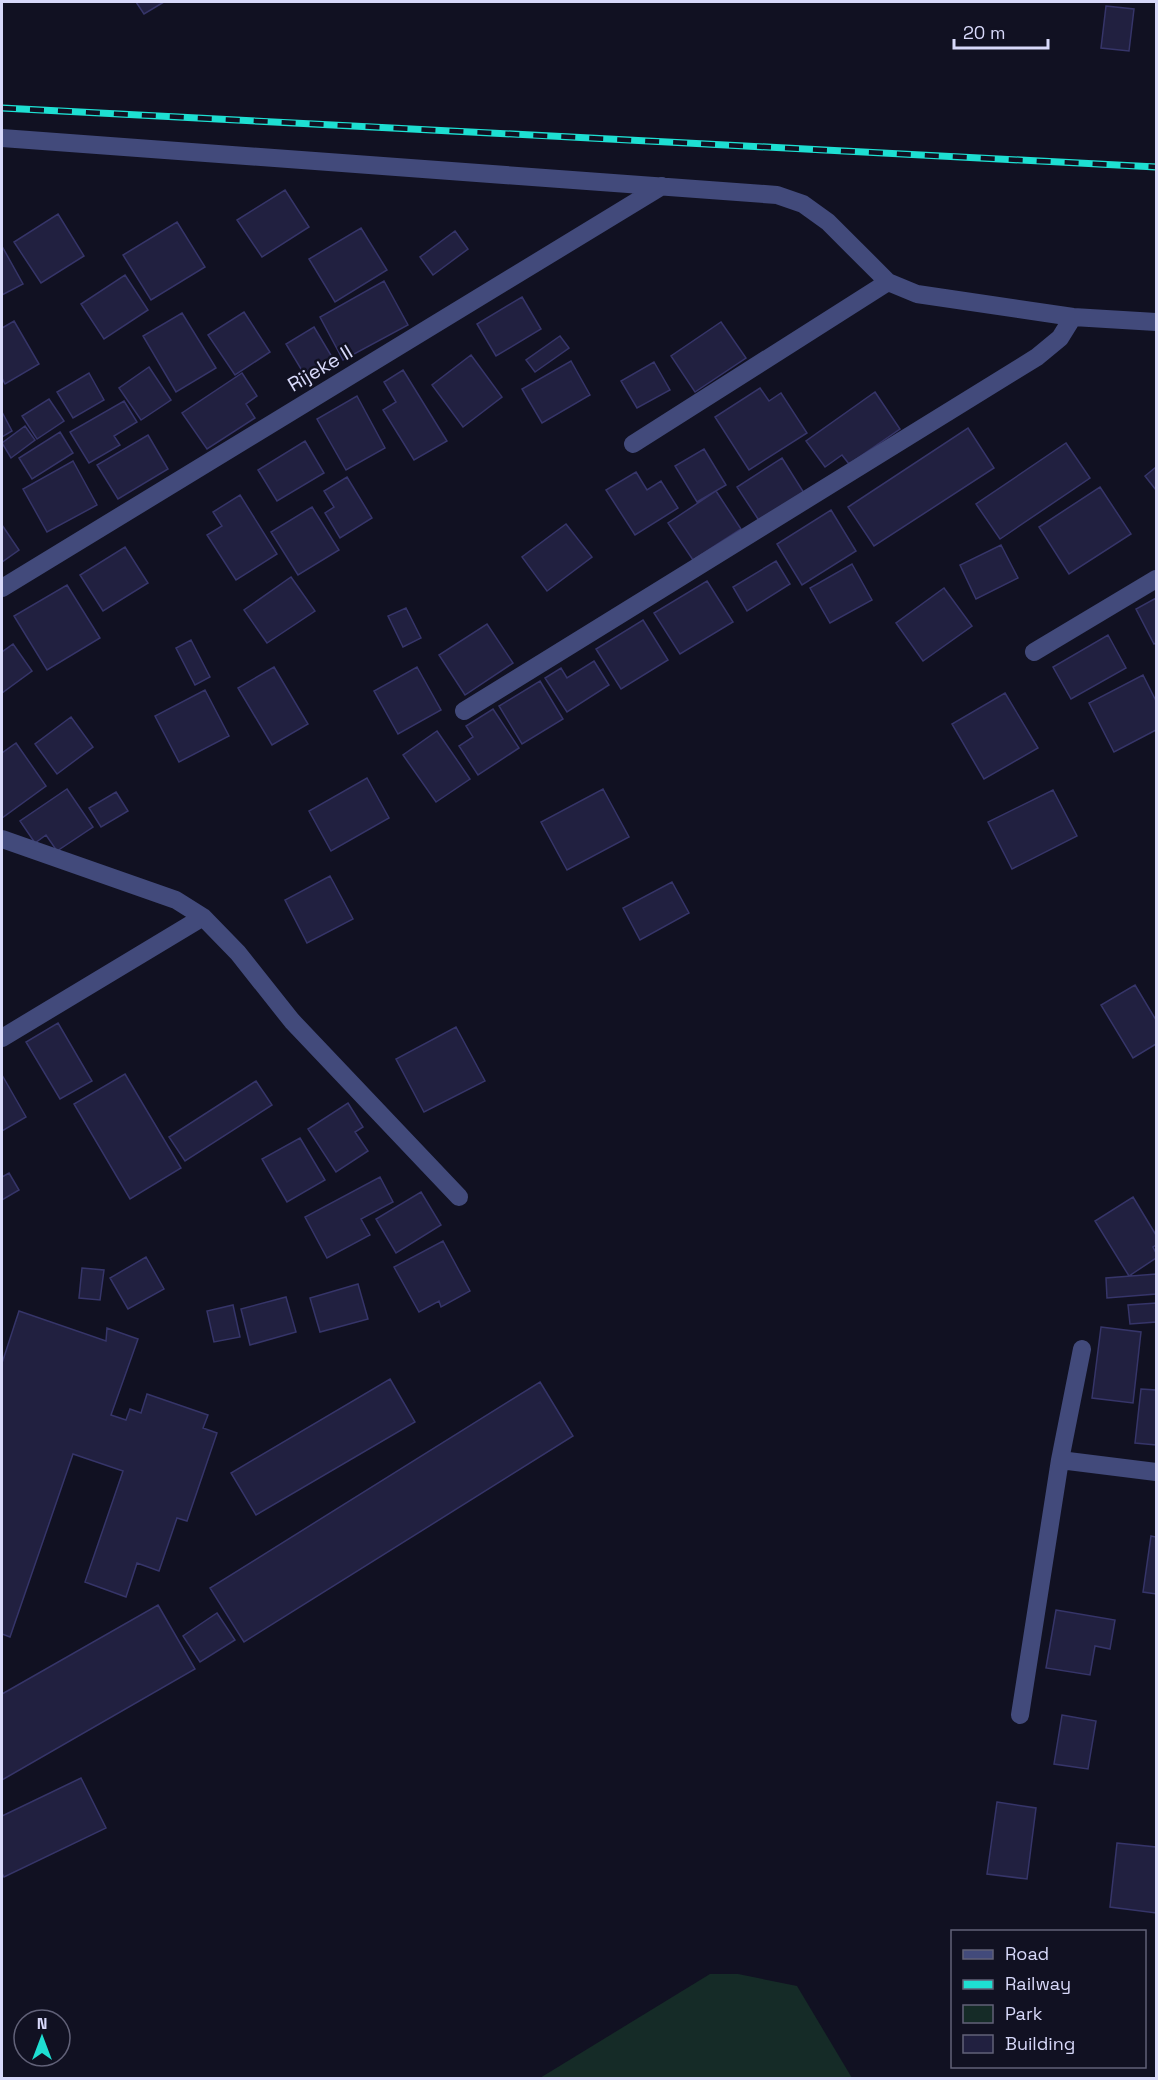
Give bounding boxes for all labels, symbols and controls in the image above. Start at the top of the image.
scale bar [954,12,1048,50]
text: 20 m [963,21,1006,44]
street label: Rijeke II [283,339,357,397]
legend [951,1930,1146,2068]
text: Road [1005,1942,1049,1965]
text: Railway [1005,1972,1071,1995]
text: Park [1005,2002,1043,2025]
north arrow [12,2008,72,2068]
text: N [37,2013,47,2034]
text: Building [1005,2032,1075,2055]

